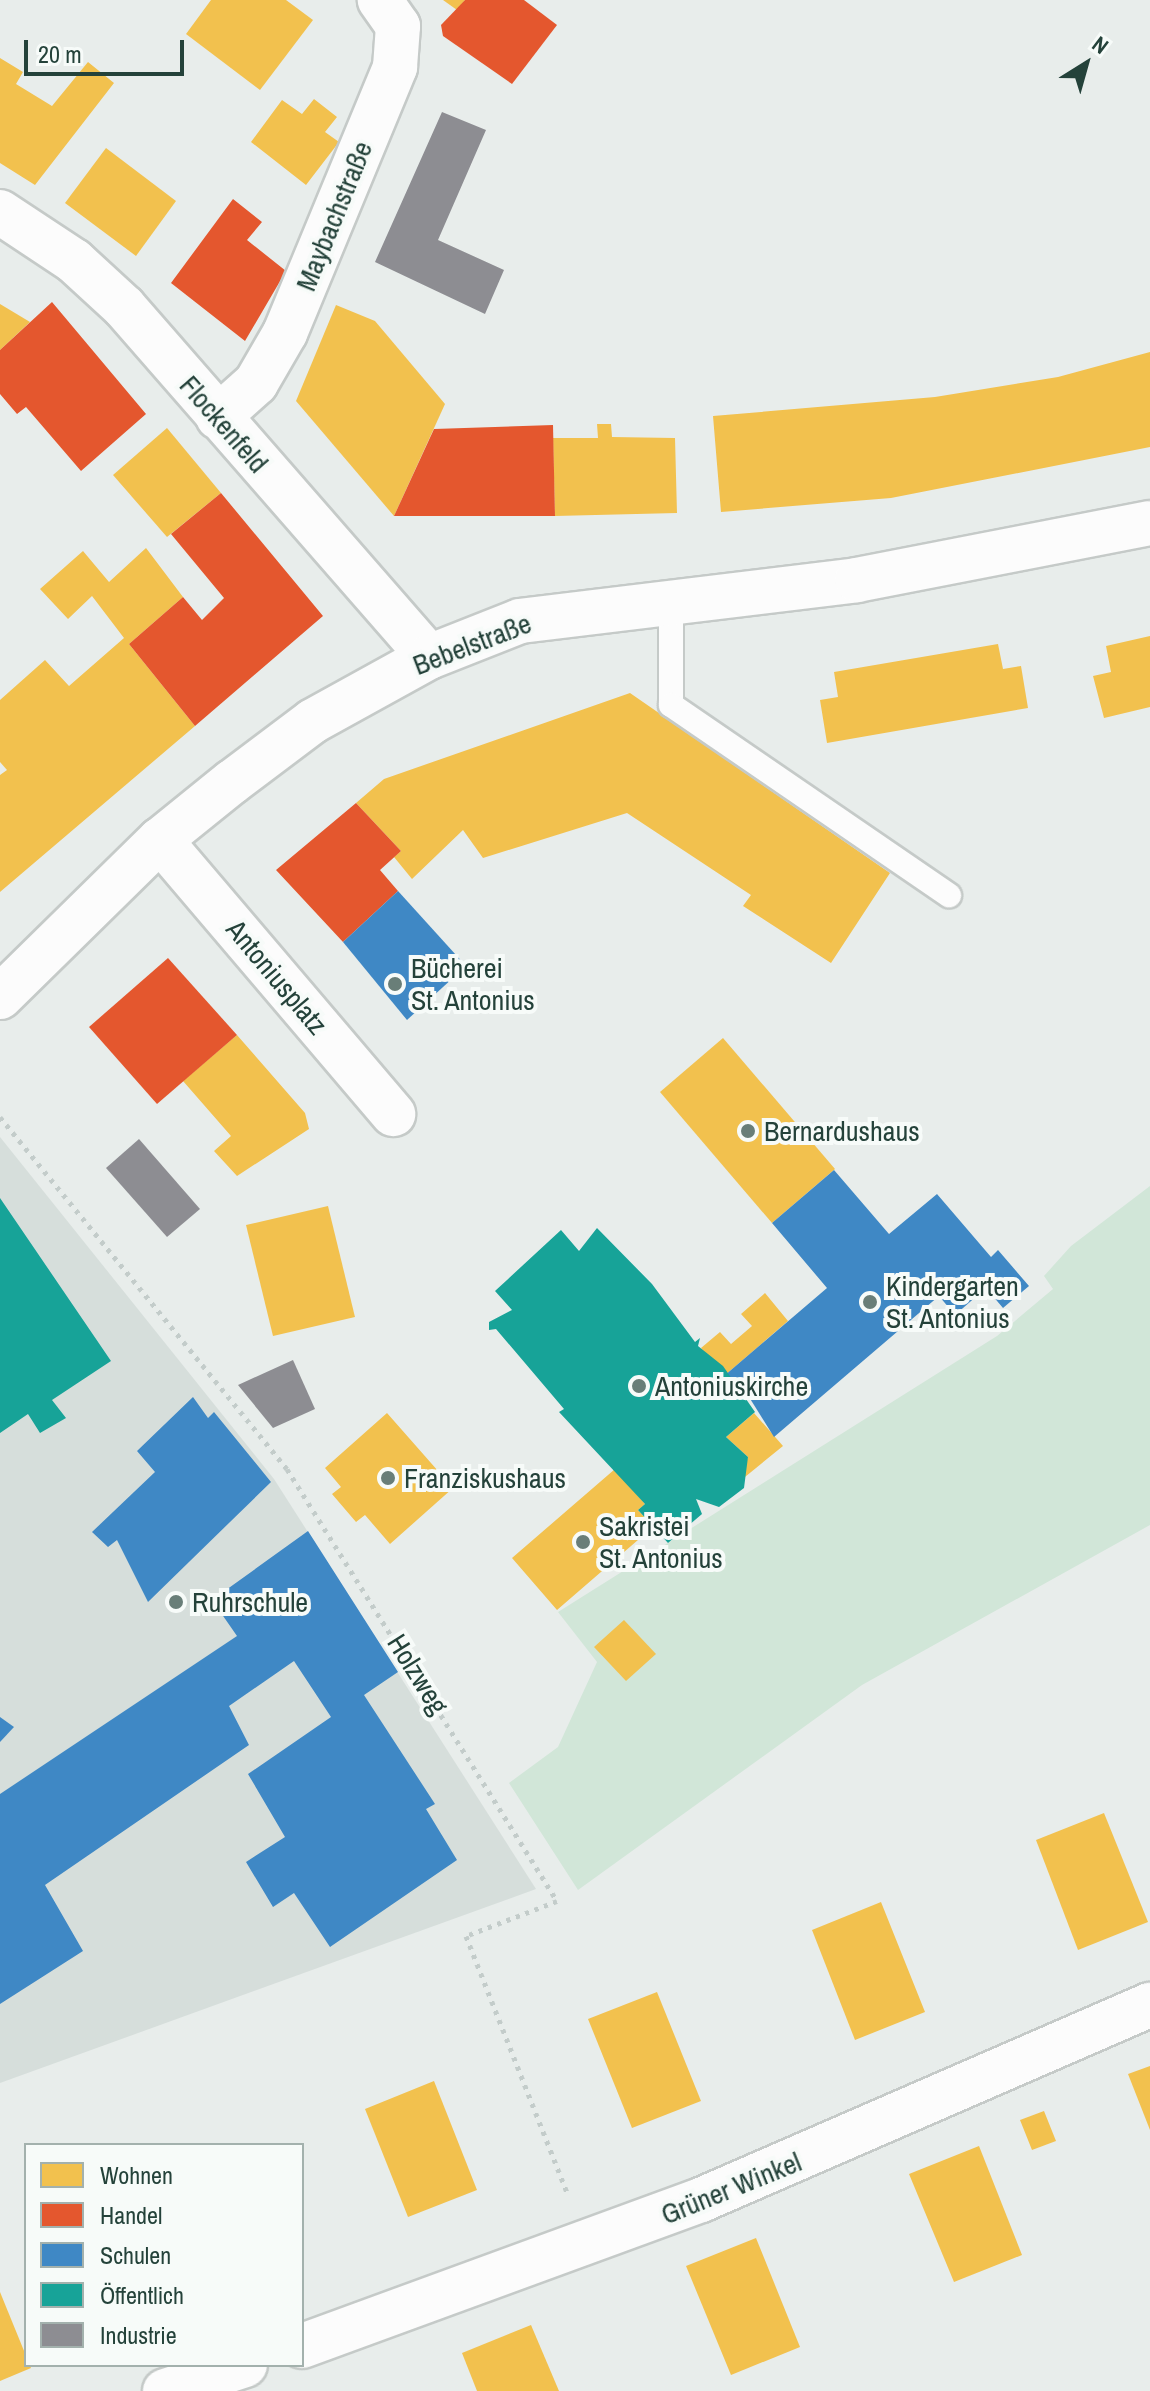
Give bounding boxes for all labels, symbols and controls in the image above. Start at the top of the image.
scale bar [28,24,188,74]
north arrow [1046,24,1126,104]
text: N [1086,29,1115,61]
text: 20 m [38,38,82,70]
street label: Maybachstraße [289,136,379,296]
street label: Flockenfeld [173,369,275,479]
street label: Bebelstraße [408,606,536,682]
street label: Antoniusplatz [219,913,335,1041]
place label: Bücherei St. Antonius [411,951,536,1017]
marker: Bücherei St. Antonius [386,975,404,993]
place label: Bernardushaus [764,1114,920,1148]
marker: Bernardushaus [739,1122,757,1140]
place label: Kindergarten St. Antonius [886,1269,1019,1335]
marker: Kindergarten St. Antonius [861,1293,879,1311]
place label: Antoniuskirche [655,1369,808,1403]
marker: Antoniuskirche [630,1377,648,1395]
place label: Franziskushaus [404,1461,566,1495]
marker: Franziskushaus [379,1469,397,1487]
place label: Sakristei St. Antonius [599,1509,724,1575]
marker: Sakristei St. Antonius [574,1533,592,1551]
place label: Ruhrschule [192,1585,308,1619]
marker: Ruhrschule [167,1593,185,1611]
street label: Holzweg [380,1628,456,1720]
legend [24,2143,304,2367]
street label: Grüner Winkel [656,2145,806,2231]
text: Wohnen [100,2159,173,2191]
text: Handel [100,2199,162,2231]
text: Schulen [100,2239,171,2271]
text: Öffentlich [100,2279,184,2311]
text: Industrie [100,2319,177,2351]

